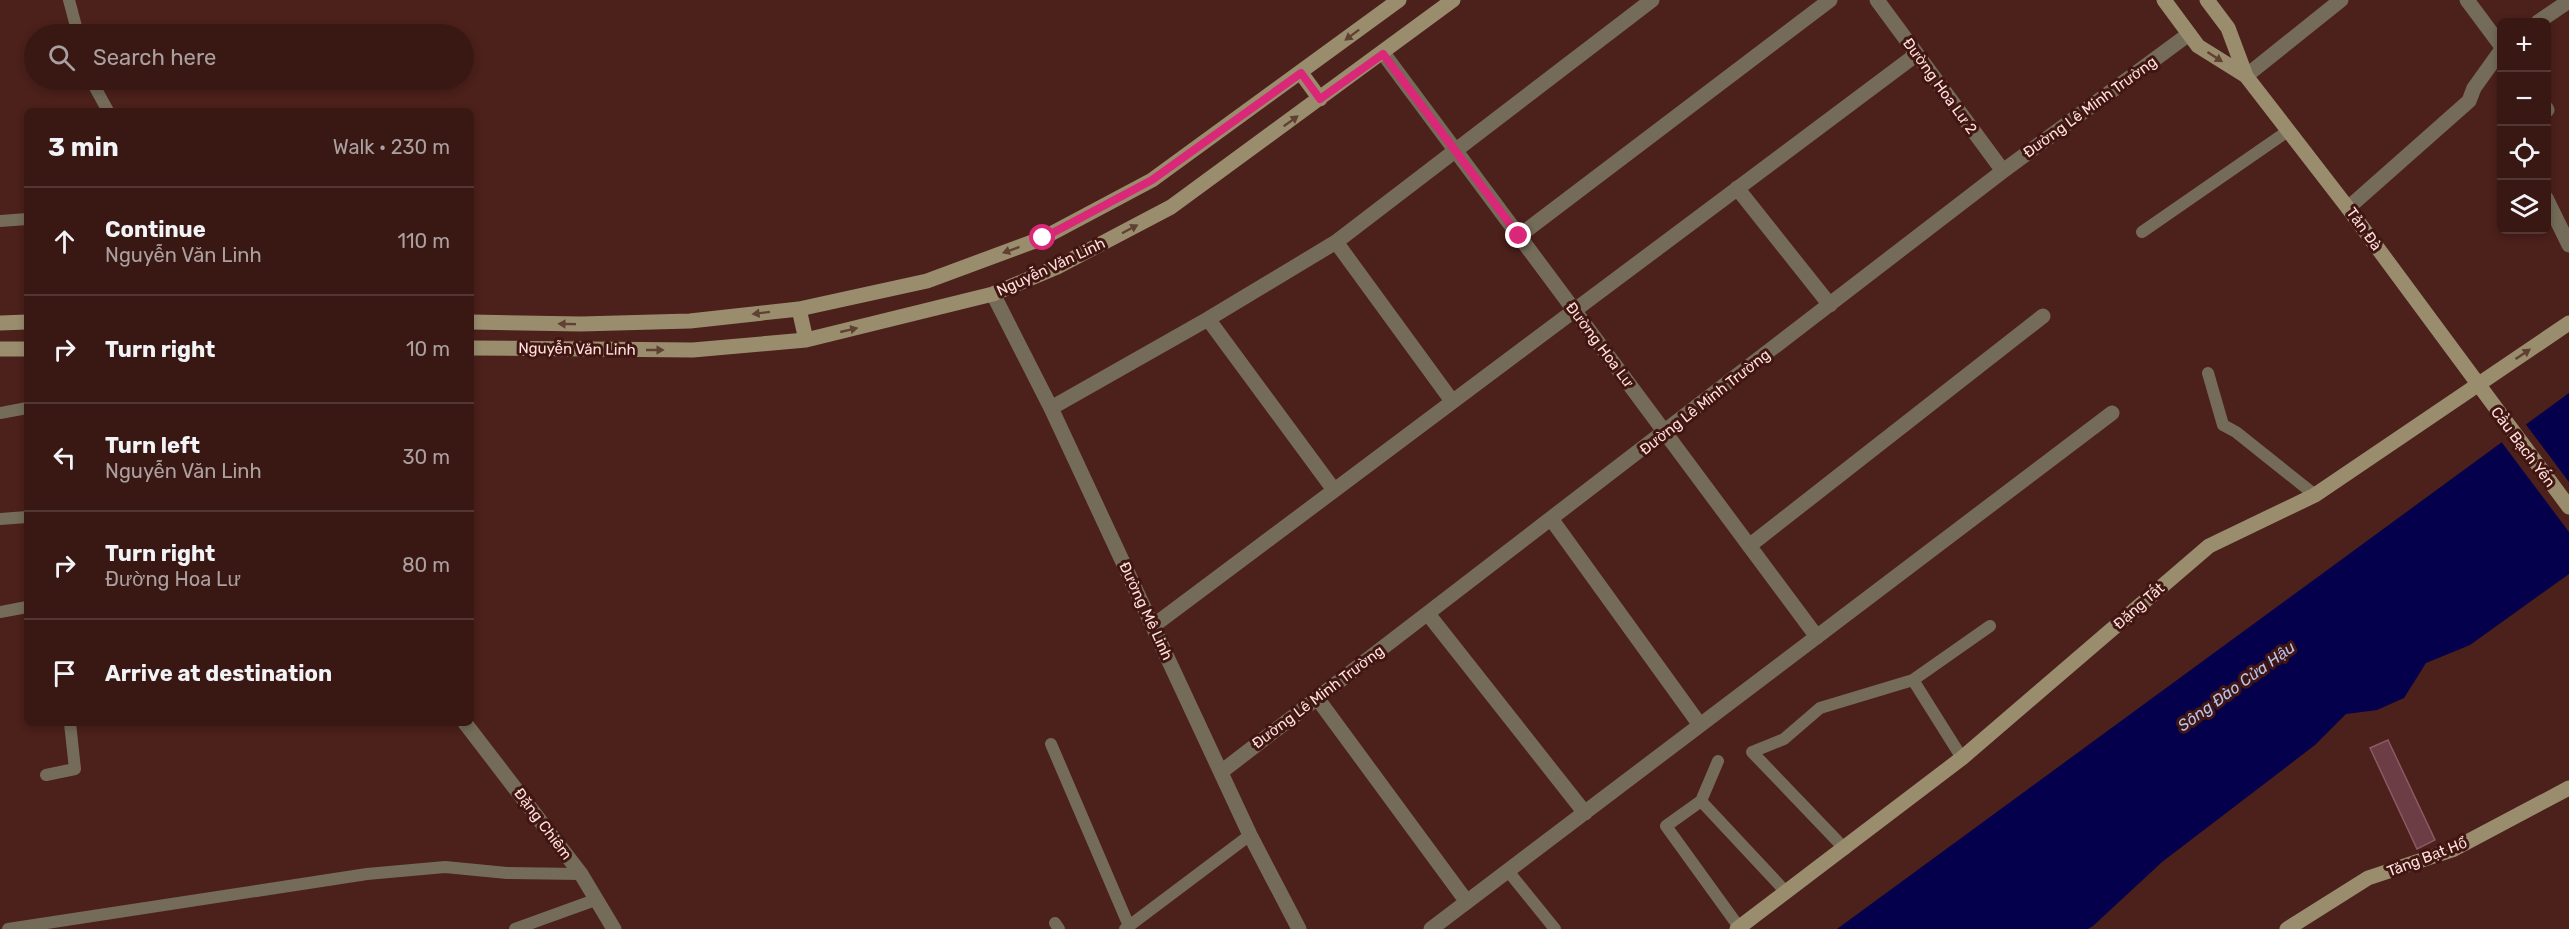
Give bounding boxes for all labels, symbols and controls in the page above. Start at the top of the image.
map controls [2497,18,2551,234]
button: + [2497,18,2551,72]
search box [24,24,474,90]
one-way arrow [1344,29,1360,41]
street label: Đường Hoa Lư 2 [1899,34,1981,138]
icon: search [45,41,78,74]
text: Search here [93,44,216,71]
one-way arrow [2207,51,2223,63]
street label: Đường Lê Minh Trường [2020,53,2160,161]
button: − [2497,72,2551,126]
one-way arrow [1284,115,1299,127]
button: locate [2497,126,2551,180]
text: 3 min [48,132,119,163]
text: Walk · 230 m [333,135,450,159]
button: layers [2497,180,2551,234]
street label: Tản Đà [2342,204,2386,254]
text: Continue [105,216,206,243]
route end [1505,222,1531,248]
route start [1029,224,1055,250]
one-way arrow [1121,224,1138,234]
icon: ahead [48,225,81,258]
text: 110 m [398,229,450,253]
street label: Nguyễn Văn Linh [994,234,1108,300]
text: Nguyễn Văn Linh [105,243,262,267]
one-way arrow [1002,246,1020,256]
street label: Đường Hoa Lư [1562,299,1638,391]
one-way arrow [752,308,771,318]
one-way arrow [557,319,576,329]
one-way arrow [840,324,858,334]
icon: right [48,333,81,366]
text: Turn right [105,336,215,363]
text: 10 m [406,337,450,361]
street label: Nguyễn Văn Linh [518,339,636,359]
one-way arrow [646,345,665,355]
street label: Đường Lê Minh Trường [1636,345,1774,459]
one-way arrow [2515,349,2531,360]
street label: Cầu Bạch Yến [2487,403,2559,491]
text: Turn left [105,432,200,459]
icon: left [48,441,81,474]
text: 30 m [403,445,450,469]
text: Nguyễn Văn Linh [105,459,262,483]
text: Turn right [105,540,215,567]
icon: right [48,549,81,582]
text: 80 m [402,553,450,577]
street label: Đường Mê Linh [1115,559,1177,663]
text: Đường Hoa Lư [105,567,241,591]
street label: Đặng Tất [2110,579,2168,633]
water label: Sông Đào Cửa Hậu [2174,637,2299,735]
street label: Đường Lê Minh Trường [1248,641,1388,753]
icon: arrive [48,657,81,690]
text: Arrive at destination [105,660,332,687]
street label: Đặng Chiêm [510,785,576,863]
street label: Tăng Bạt Hổ [2384,833,2470,881]

